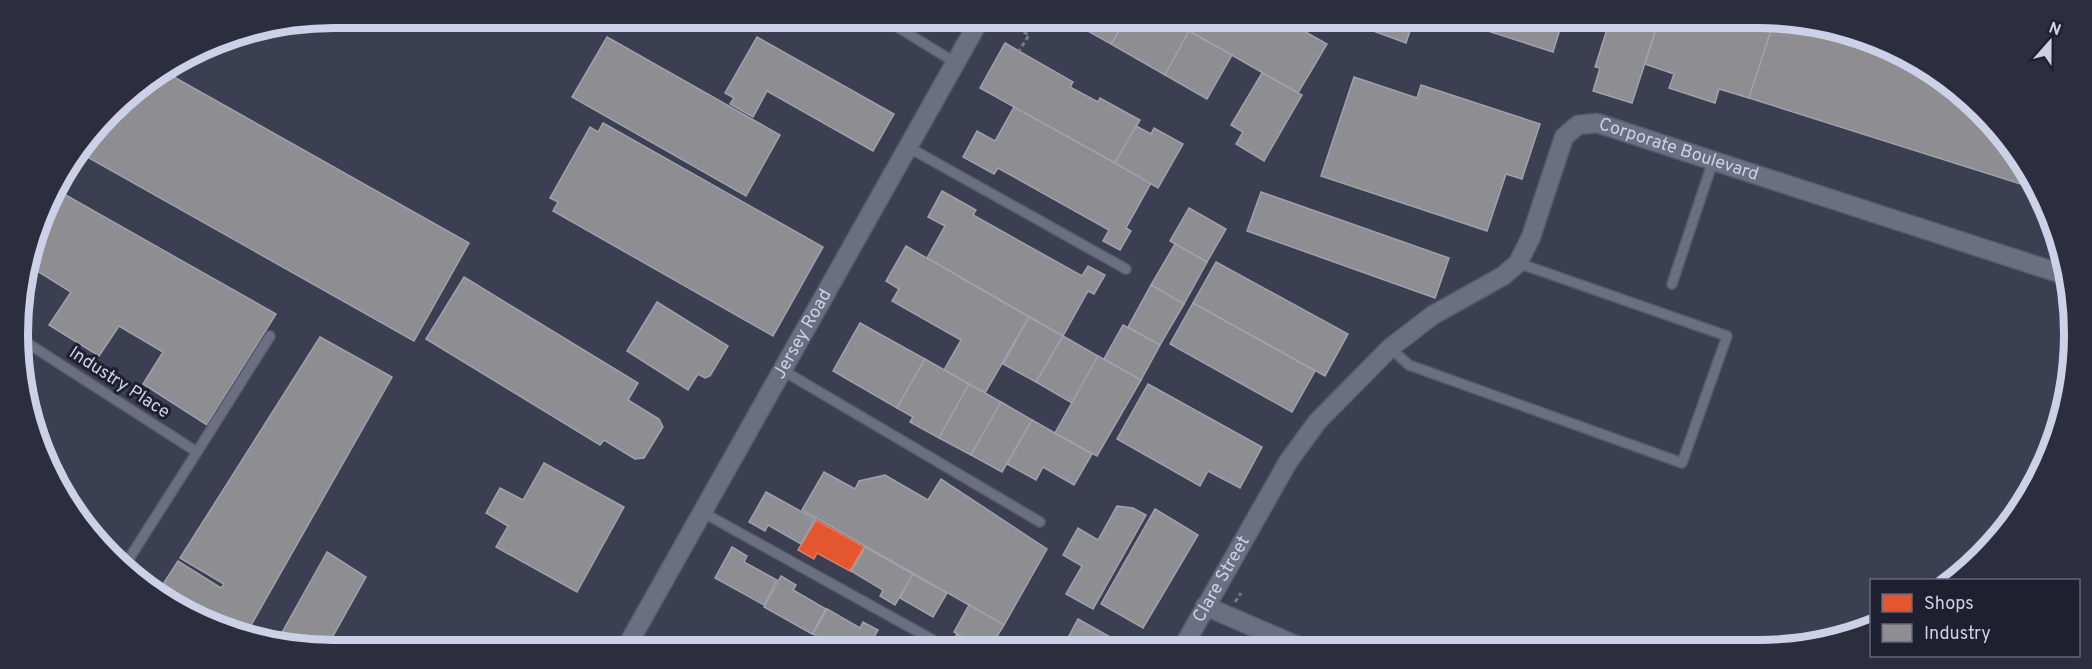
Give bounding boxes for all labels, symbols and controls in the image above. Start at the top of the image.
north arrow [2020,12,2080,72]
text: N [2046,18,2064,41]
street label: Corporate Boulevard [1596,113,1762,186]
street label: Jersey Road [768,285,837,383]
street label: Industry Place [64,342,174,424]
street label: Clare Street [1188,532,1255,627]
legend [1870,579,2080,657]
text: Shops [1924,593,1974,616]
text: Industry [1924,623,1991,646]

